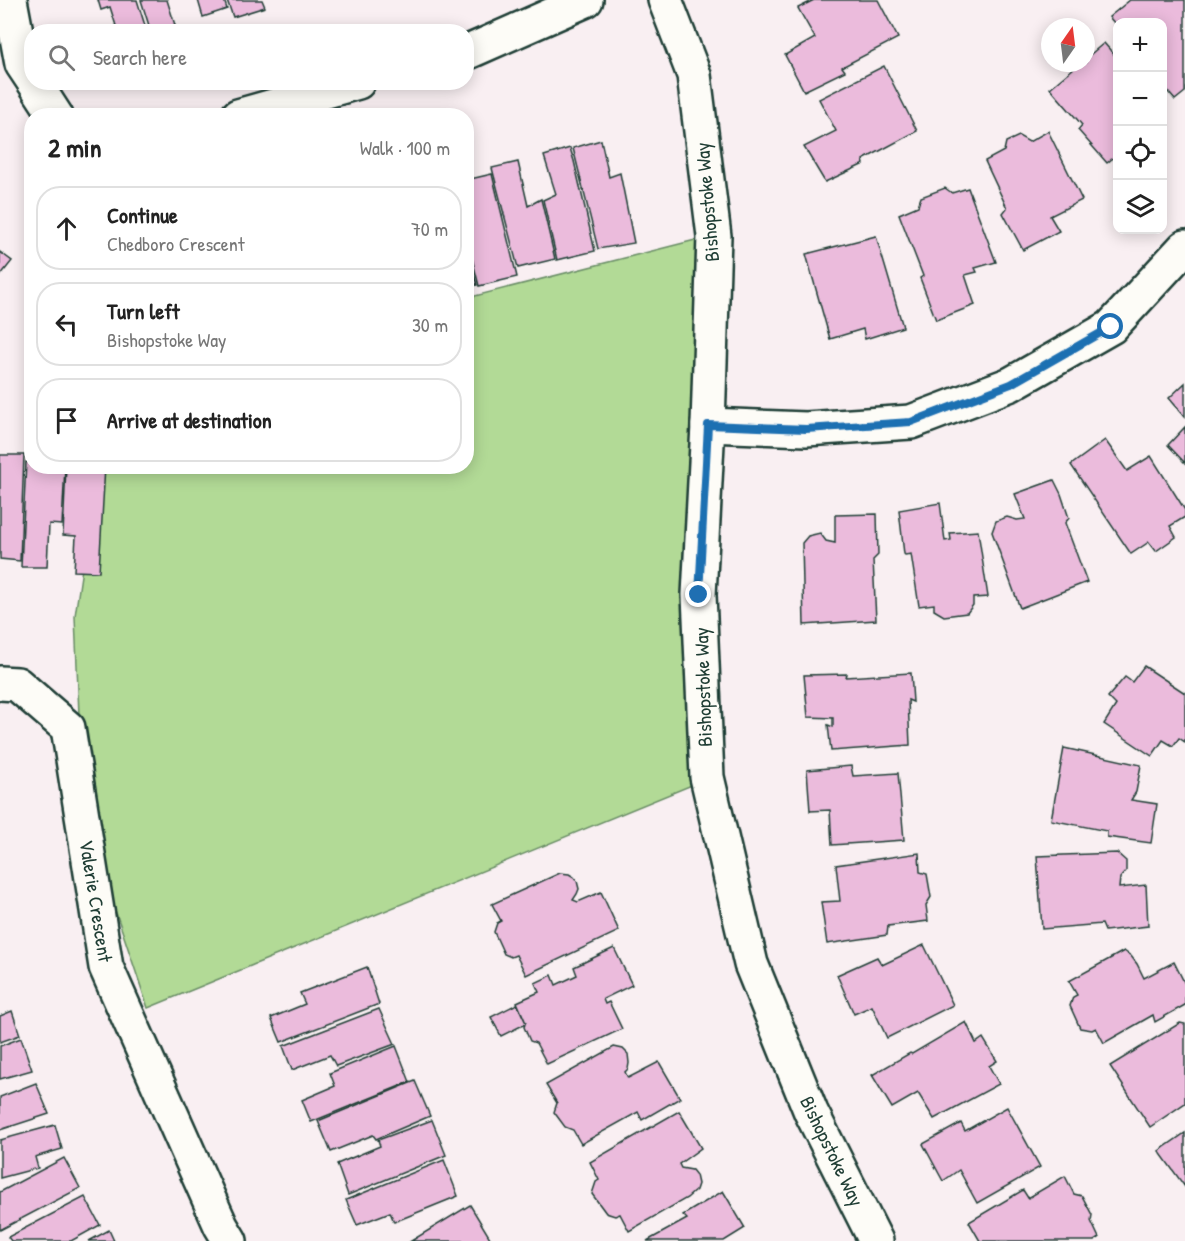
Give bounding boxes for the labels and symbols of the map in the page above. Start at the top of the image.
north arrow [1041,18,1095,72]
street label: Bishopstoke Way [688,141,725,263]
route start [1097,313,1123,339]
route end [685,581,711,607]
street label: Bishopstoke Way [687,627,718,747]
street label: Valerie Crescent [74,838,120,965]
street label: Bishopstoke Way [794,1091,871,1210]

